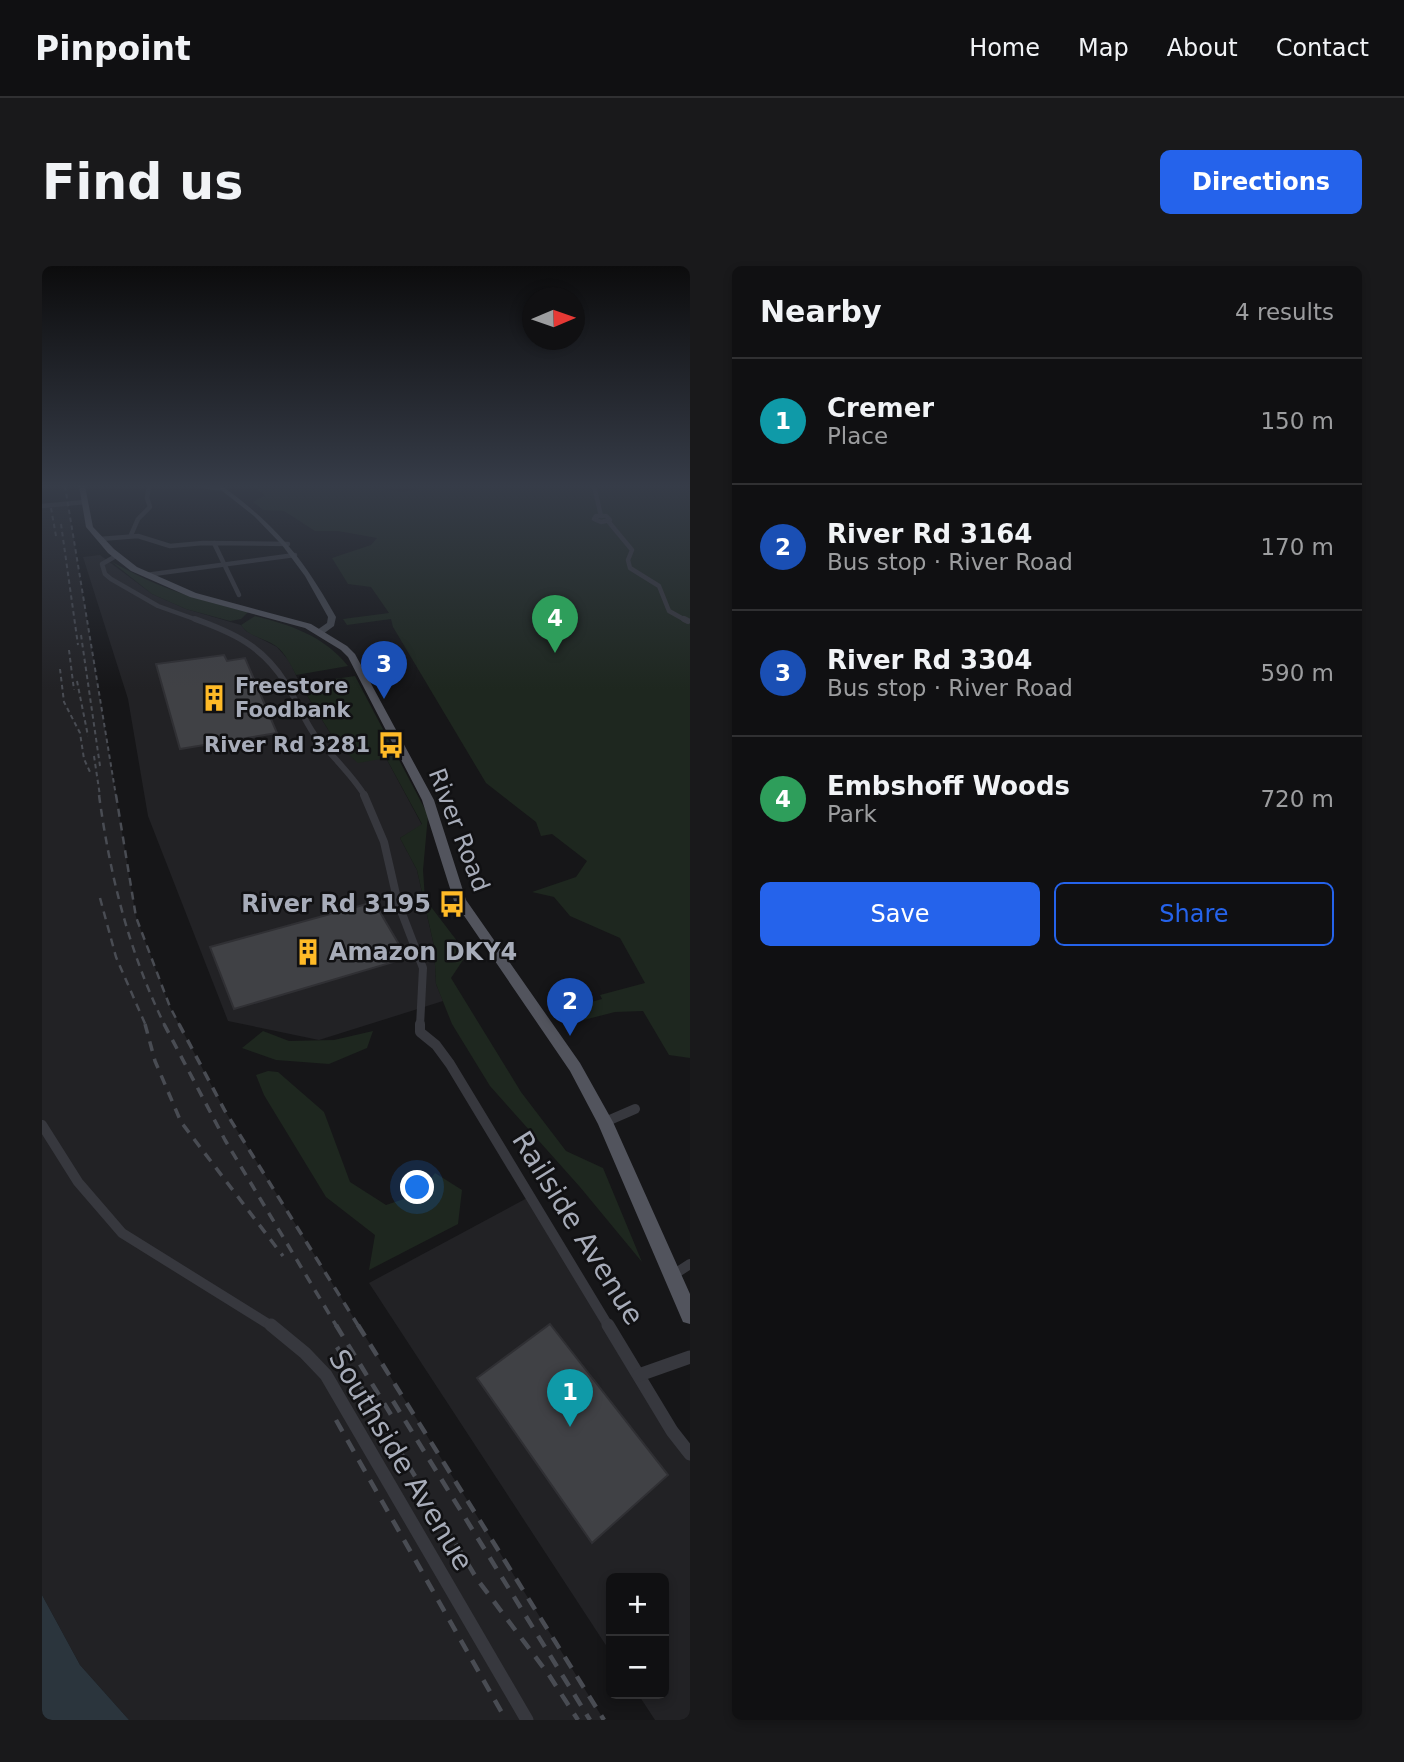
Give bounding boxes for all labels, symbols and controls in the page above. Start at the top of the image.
text: Pinpoint [35,29,191,68]
text: Home [969,34,1040,62]
text: Map [1078,34,1129,62]
text: About [1167,34,1238,62]
text: Contact [1276,34,1369,62]
button: Directions [1160,150,1362,214]
text: Find us [42,154,243,211]
north arrow [522,287,585,350]
text: Nearby [760,294,882,329]
text: 4 results [1235,299,1334,325]
text: Cremer [827,393,934,423]
text: 1 [775,408,791,434]
text: 150 m [1260,408,1334,434]
text: Place [827,423,888,449]
text: River Rd 3164 [827,519,1032,549]
text: 2 [775,534,791,560]
text: 170 m [1260,534,1334,560]
text: Bus stop · River Road [827,549,1073,575]
pin: 4 [532,595,578,653]
pin: 3 [361,641,407,699]
text: River Rd 3304 [827,645,1032,675]
text: 3 [775,660,791,686]
text: 590 m [1260,660,1334,686]
place label: Freestore Foodbank [235,674,352,722]
text: Bus stop · River Road [827,675,1073,701]
building icon: Freestore Foodbank [199,683,229,713]
bus stop icon: River Rd 3281 [376,730,406,760]
place label: River Rd 3281 [204,733,370,757]
street label: River Road [423,764,495,896]
text: Embshoff Woods [827,771,1070,801]
text: 4 [775,786,791,812]
text: 720 m [1260,786,1334,812]
text: Park [827,801,877,827]
button: Save [760,882,1040,946]
button: Share [1054,882,1334,946]
bus stop icon: River Rd 3195 [437,889,467,919]
place label: River Rd 3195 [241,890,431,918]
building icon: Amazon DKY4 [293,937,323,967]
place label: Amazon DKY4 [329,938,517,966]
pin: 2 [547,978,593,1036]
street label: Railside Avenue [505,1125,651,1331]
your location [400,1170,434,1204]
street label: Southside Avenue [322,1344,480,1576]
pin: 1 [547,1369,593,1427]
map controls [606,1573,669,1699]
button: + [606,1573,669,1636]
button: − [606,1636,669,1699]

